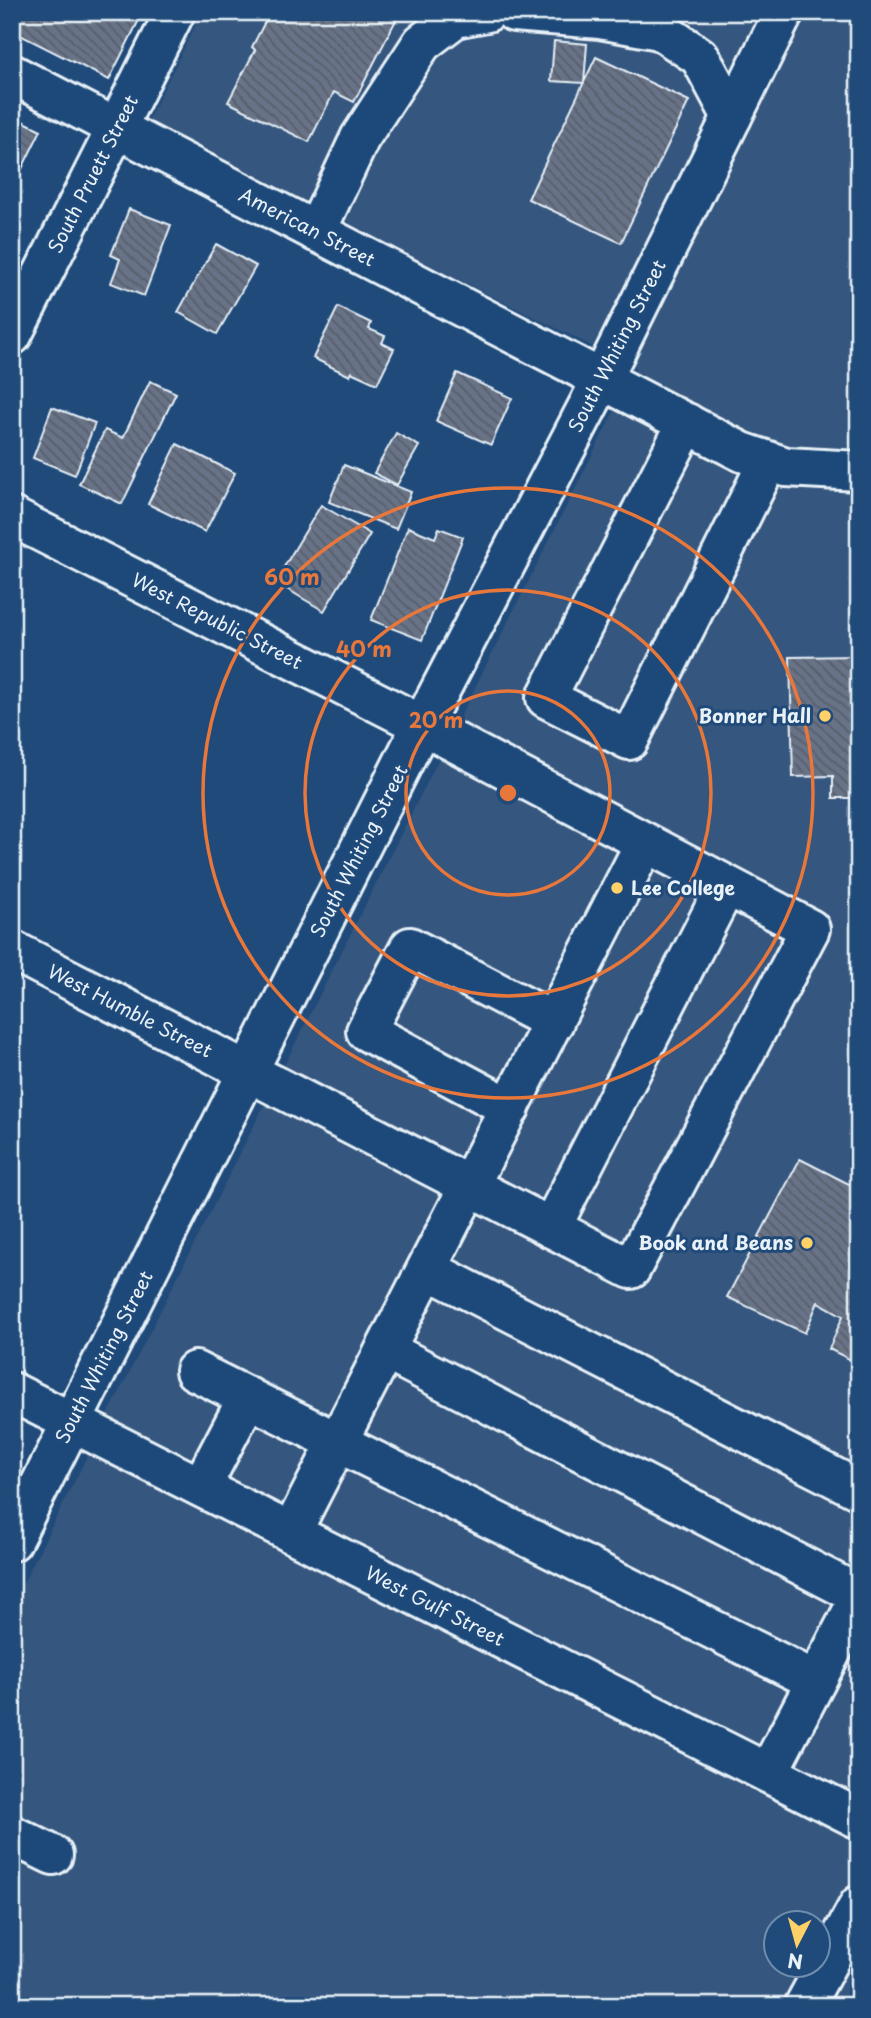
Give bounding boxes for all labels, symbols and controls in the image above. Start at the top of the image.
street label: South Pruett Street [40,89,144,257]
street label: American Street [235,180,380,272]
street label: South Whiting Street [560,254,672,437]
text: 60 m [264,560,320,592]
street label: West Republic Street [127,565,308,675]
text: 40 m [336,632,392,664]
place label: Bonner Hall [698,701,811,729]
text: 20 m [409,703,463,735]
marker: Bonner Hall [817,708,833,724]
street label: South Whiting Street [302,759,414,942]
centre of rings [496,781,520,805]
place label: Lee College [631,873,735,901]
marker: Lee College [609,880,625,896]
street label: West Humble Street [43,956,218,1064]
place label: Book and Beans [638,1228,793,1256]
marker: Book and Beans [799,1235,815,1251]
street label: South Whiting Street [47,1265,159,1448]
street label: West Gulf Street [361,1558,510,1652]
north arrow [762,1910,832,1980]
text: N [786,1947,804,1977]

